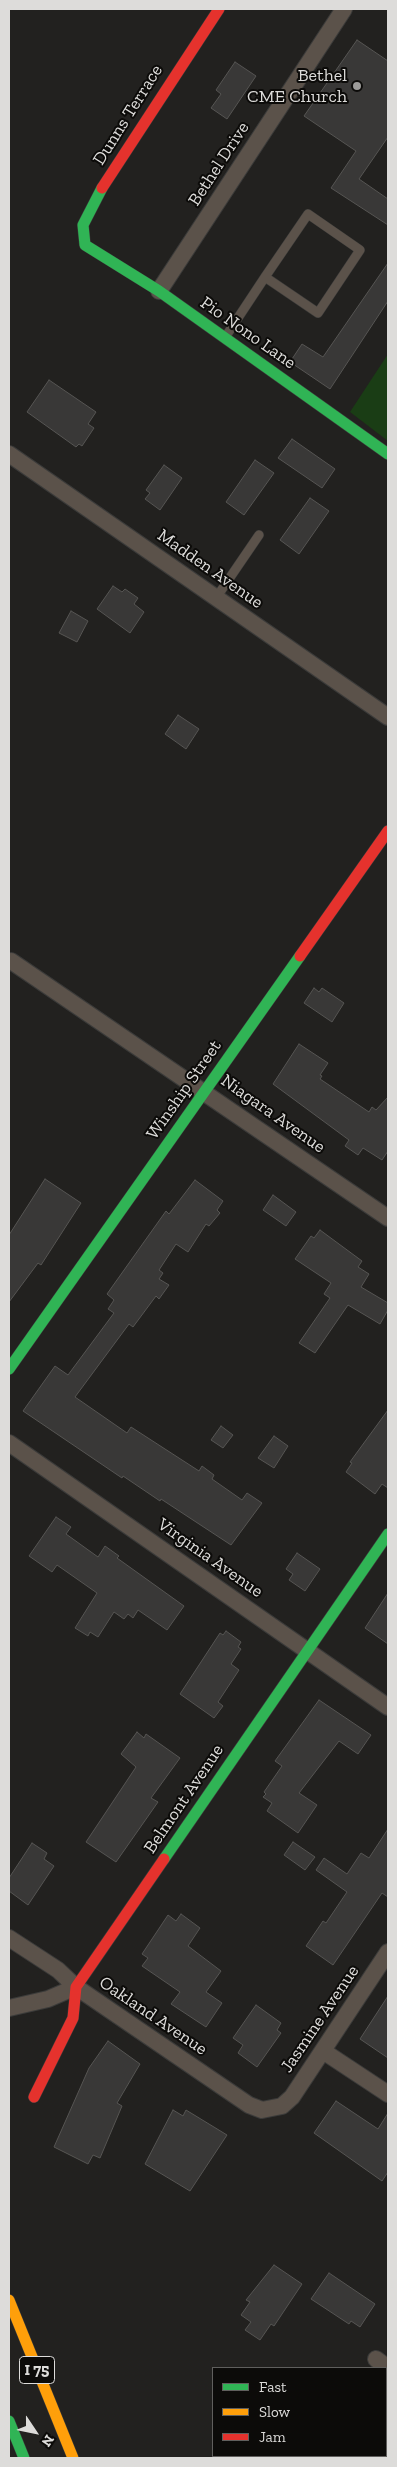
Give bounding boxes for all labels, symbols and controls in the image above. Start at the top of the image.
street label: Dunns Terrace [89,61,167,169]
place label: Bethel CME Church [247,65,347,108]
marker: Bethel CME Church [351,80,363,92]
street label: Bethel Drive [184,118,254,210]
street label: Pio Nono Lane [196,292,300,374]
street label: Madden Avenue [153,525,267,613]
street label: Winship Street [142,1036,226,1144]
street label: Niagara Avenue [217,1070,329,1158]
street label: Virginia Avenue [153,1514,267,1602]
street label: Belmont Avenue [140,1740,228,1858]
street label: Jasmine Avenue [276,1961,364,2077]
street label: Oakland Avenue [95,1972,211,2060]
road number: I 75 [20,2356,54,2384]
legend [212,2367,387,2457]
text: Fast [259,2378,287,2396]
text: Slow [259,2403,290,2421]
north arrow [10,2407,60,2457]
text: Jam [259,2428,286,2446]
text: N [38,2431,58,2450]

